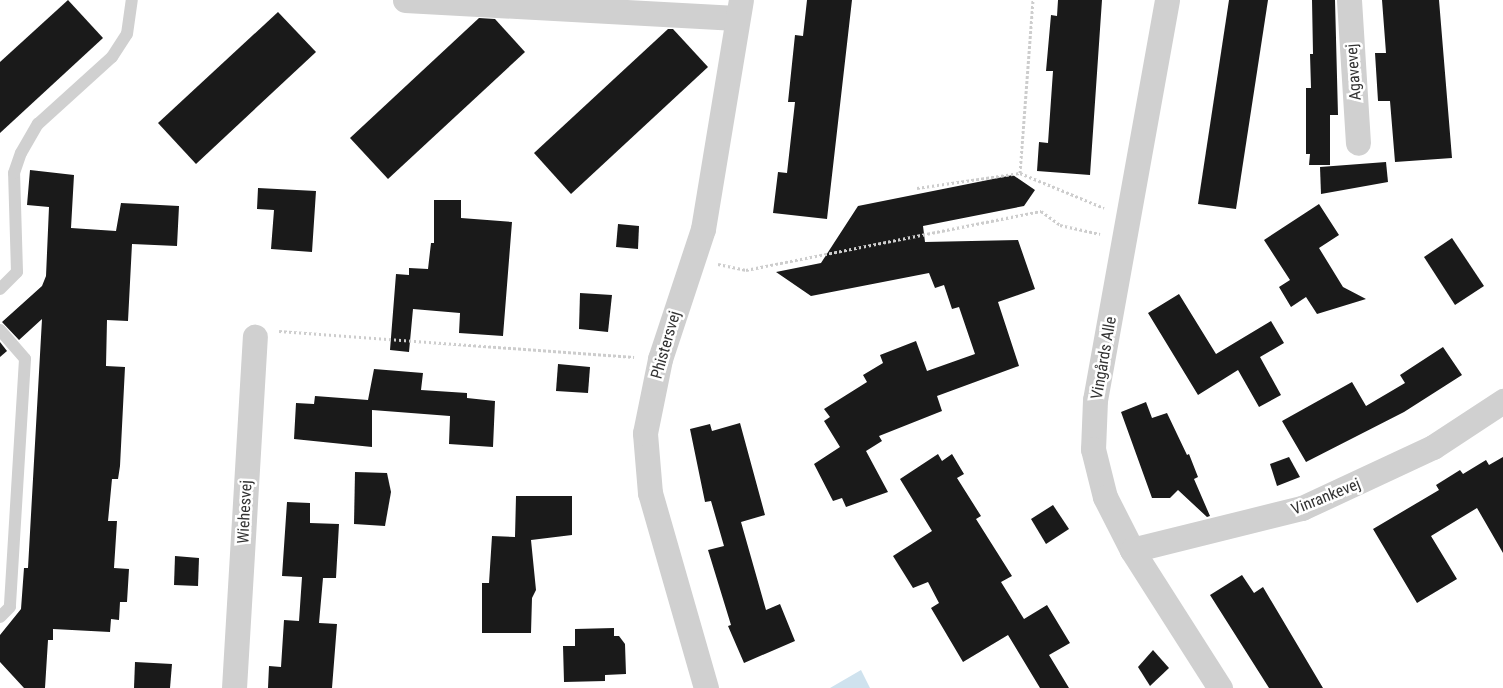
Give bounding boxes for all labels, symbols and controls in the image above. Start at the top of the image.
street label: Agavevej [1342,43,1366,101]
street label: Phistersvej [647,309,685,381]
street label: Vingårds Alle [1087,315,1121,401]
street label: Vinrankevej [1289,474,1363,520]
street label: Wiehesvej [234,480,256,544]

